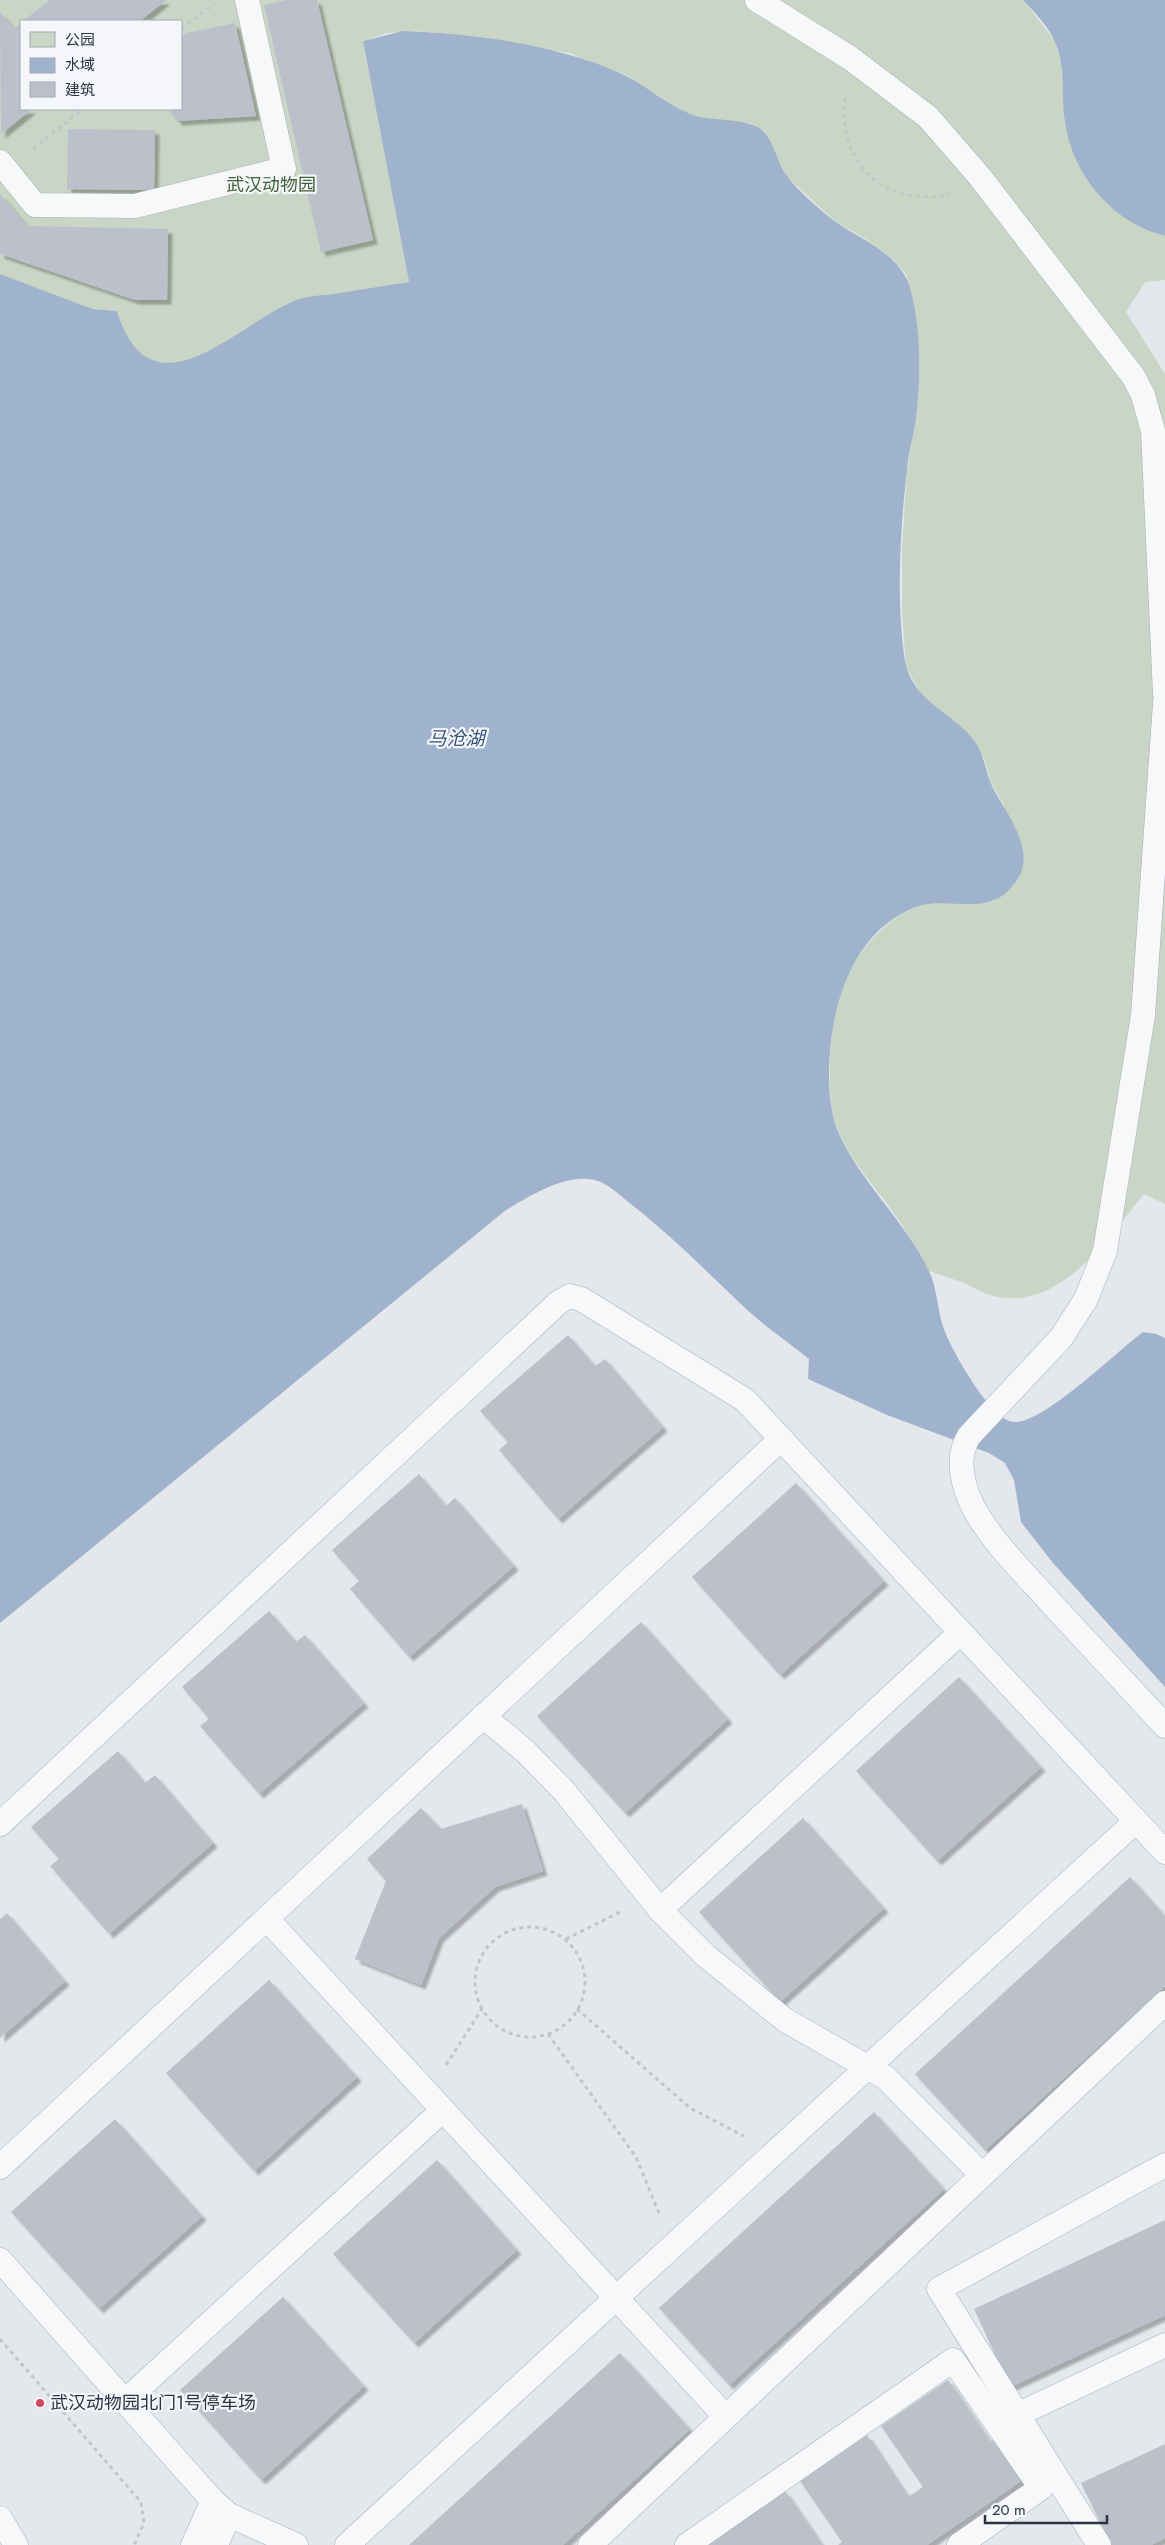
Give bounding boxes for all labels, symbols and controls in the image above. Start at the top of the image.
legend [20,20,182,110]
text: 公园 [65,29,95,51]
text: 水域 [65,54,95,76]
text: 建筑 [65,79,95,101]
park label: 武汉动物园 [226,172,316,198]
water label: 马沧湖 [427,725,487,752]
place label: 武汉动物园北门1号停车场 [50,2390,256,2416]
marker: 武汉动物园北门1号停车场 [34,2397,46,2409]
scale bar [985,2492,1108,2524]
text: 20 m [992,2499,1026,2521]

